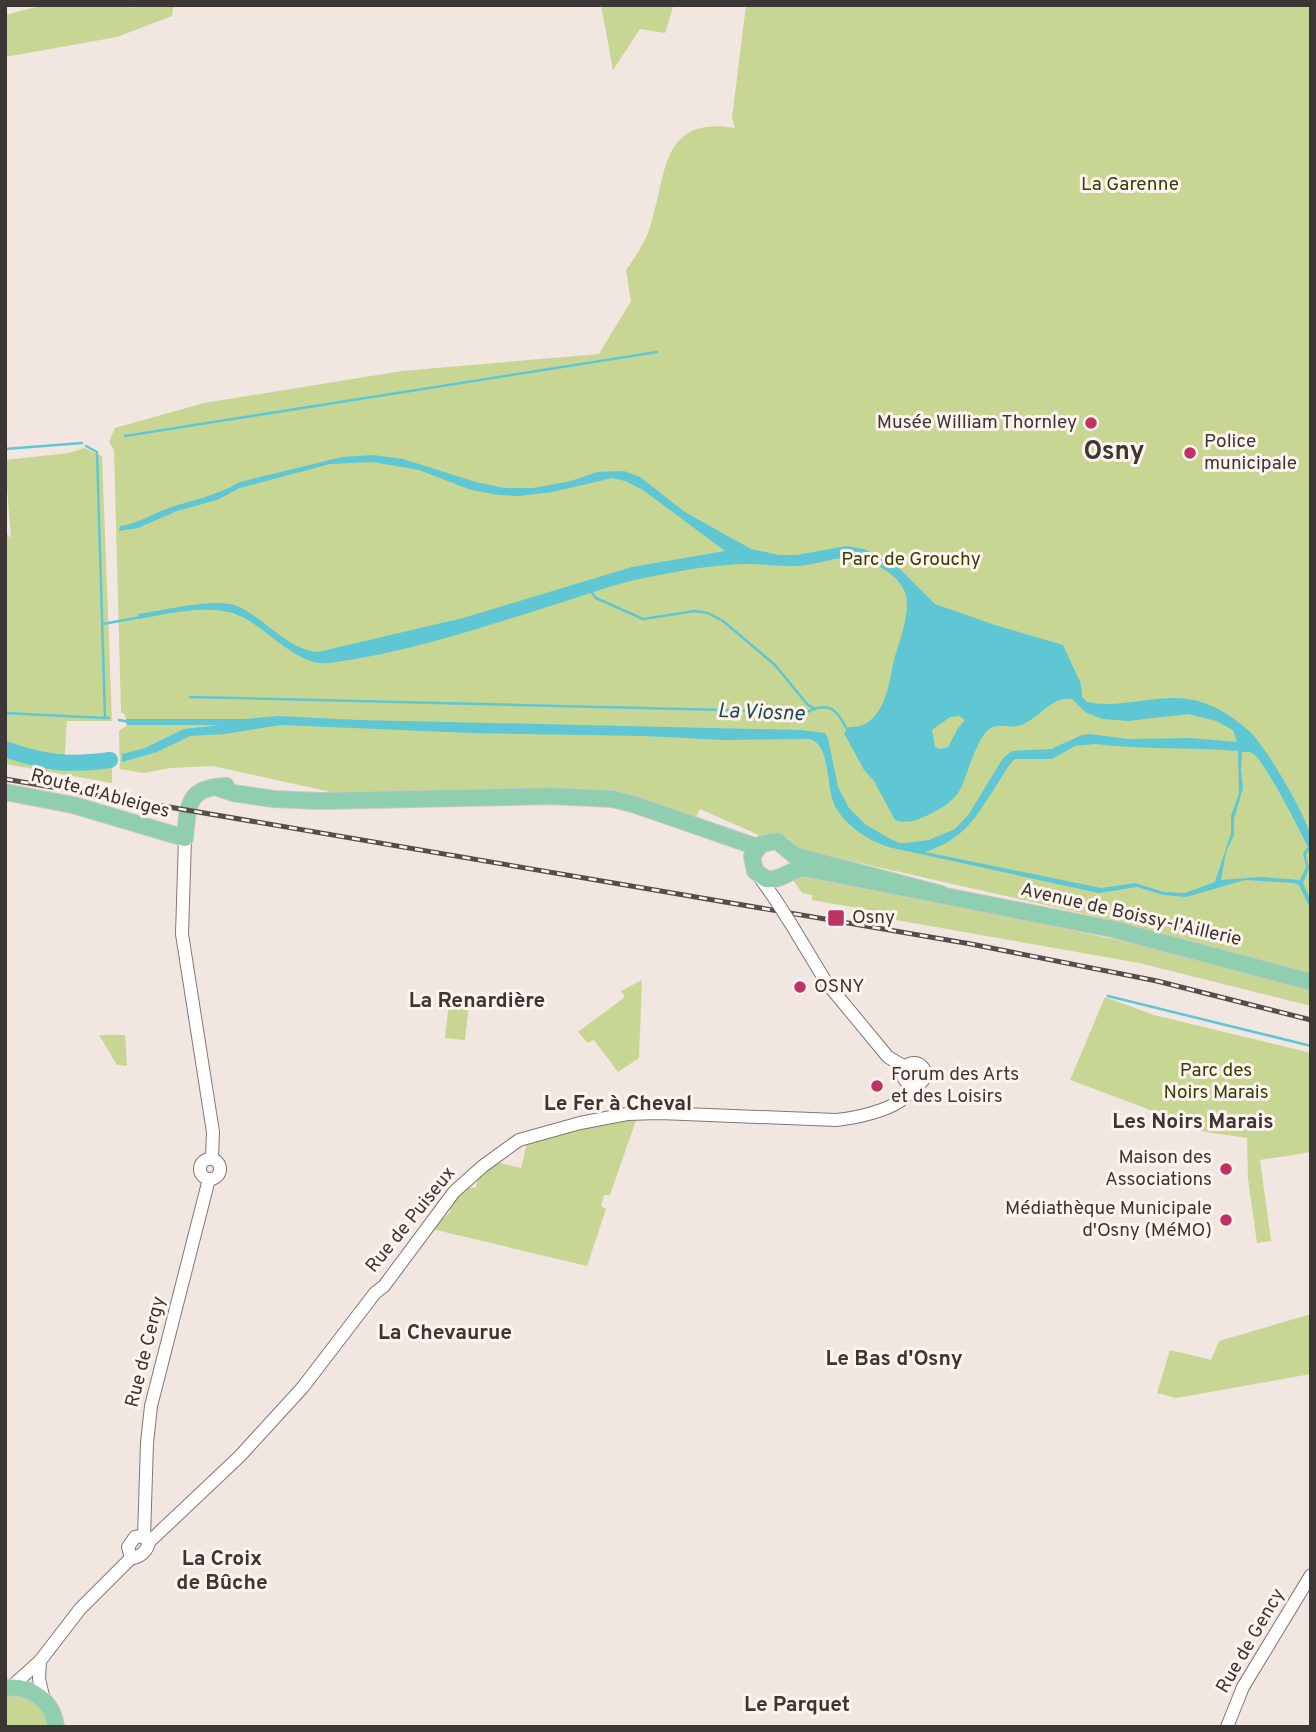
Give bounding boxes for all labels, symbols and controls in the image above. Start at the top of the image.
park label: La Garenne [1081,173,1179,197]
place label: Musée William Thornley [877,411,1077,435]
marker: Musée William Thornley [1083,415,1099,431]
place label: Police municipale [1204,430,1297,476]
district label: Osny [1084,436,1145,469]
marker: Police municipale [1182,445,1198,461]
park label: Parc de Grouchy [841,548,981,572]
water label: La Viosne [717,698,806,728]
street label: Route d'Ableiges [28,764,172,824]
street label: Avenue de Boissy-l'Aillerie [1018,878,1244,952]
place label: Osny [852,906,895,930]
marker: Osny [826,908,846,928]
place label: OSNY [814,975,865,999]
marker: OSNY [792,979,808,995]
district label: La Renardière [409,988,545,1015]
park label: Parc des Noirs Marais [1163,1059,1269,1105]
place label: Forum des Arts et des Loisirs [891,1063,1019,1109]
marker: Forum des Arts et des Loisirs [869,1078,885,1094]
district label: Le Fer à Cheval [544,1091,692,1118]
district label: Les Noirs Marais [1112,1109,1274,1136]
place label: Maison des Associations [1105,1146,1212,1192]
marker: Maison des Associations [1218,1161,1234,1177]
street label: Rue de Puiseux [361,1162,461,1278]
place label: Médiathèque Municipale d'Osny (MéMO) [1005,1197,1212,1243]
marker: Médiathèque Municipale d'Osny (MéMO) [1218,1212,1234,1228]
street label: Rue de Cergy [121,1294,171,1410]
district label: La Chevaurue [378,1320,512,1347]
district label: Le Bas d'Osny [825,1346,963,1373]
district label: La Croix de Bûche [176,1546,268,1597]
street label: Rue de Gency [1211,1584,1291,1698]
district label: Le Parquet [744,1692,850,1719]

